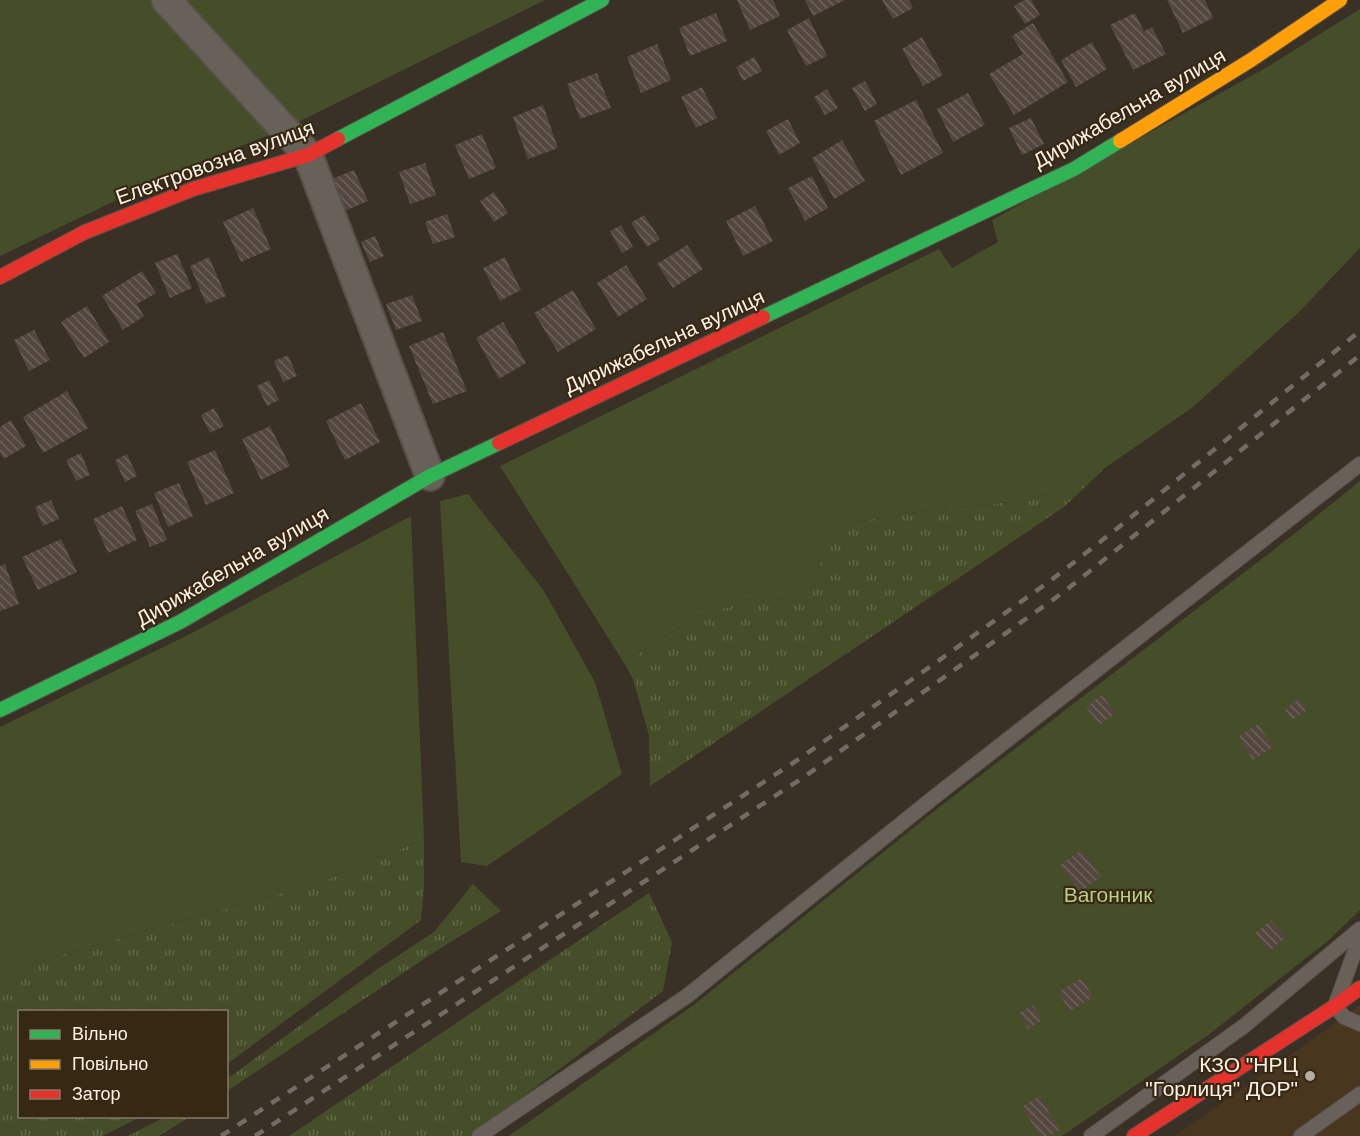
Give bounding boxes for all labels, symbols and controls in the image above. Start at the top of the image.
street label: Дирижабельна вулиця [1029,43,1229,173]
street label: Електровозна вулиця [113,115,317,209]
street label: Дирижабельна вулиця [560,284,768,398]
street label: Дирижабельна вулиця [132,501,332,631]
park label: Вагонник [1064,883,1153,906]
legend [18,1010,228,1118]
text: Вільно [72,1024,128,1044]
place label: КЗО "НРЦ "Горлиця" ДОР" [1145,1053,1298,1100]
text: Повільно [72,1054,148,1074]
marker: КЗО "НРЦ "Горлиця" ДОР" [1303,1069,1317,1083]
text: Затор [72,1084,121,1104]

